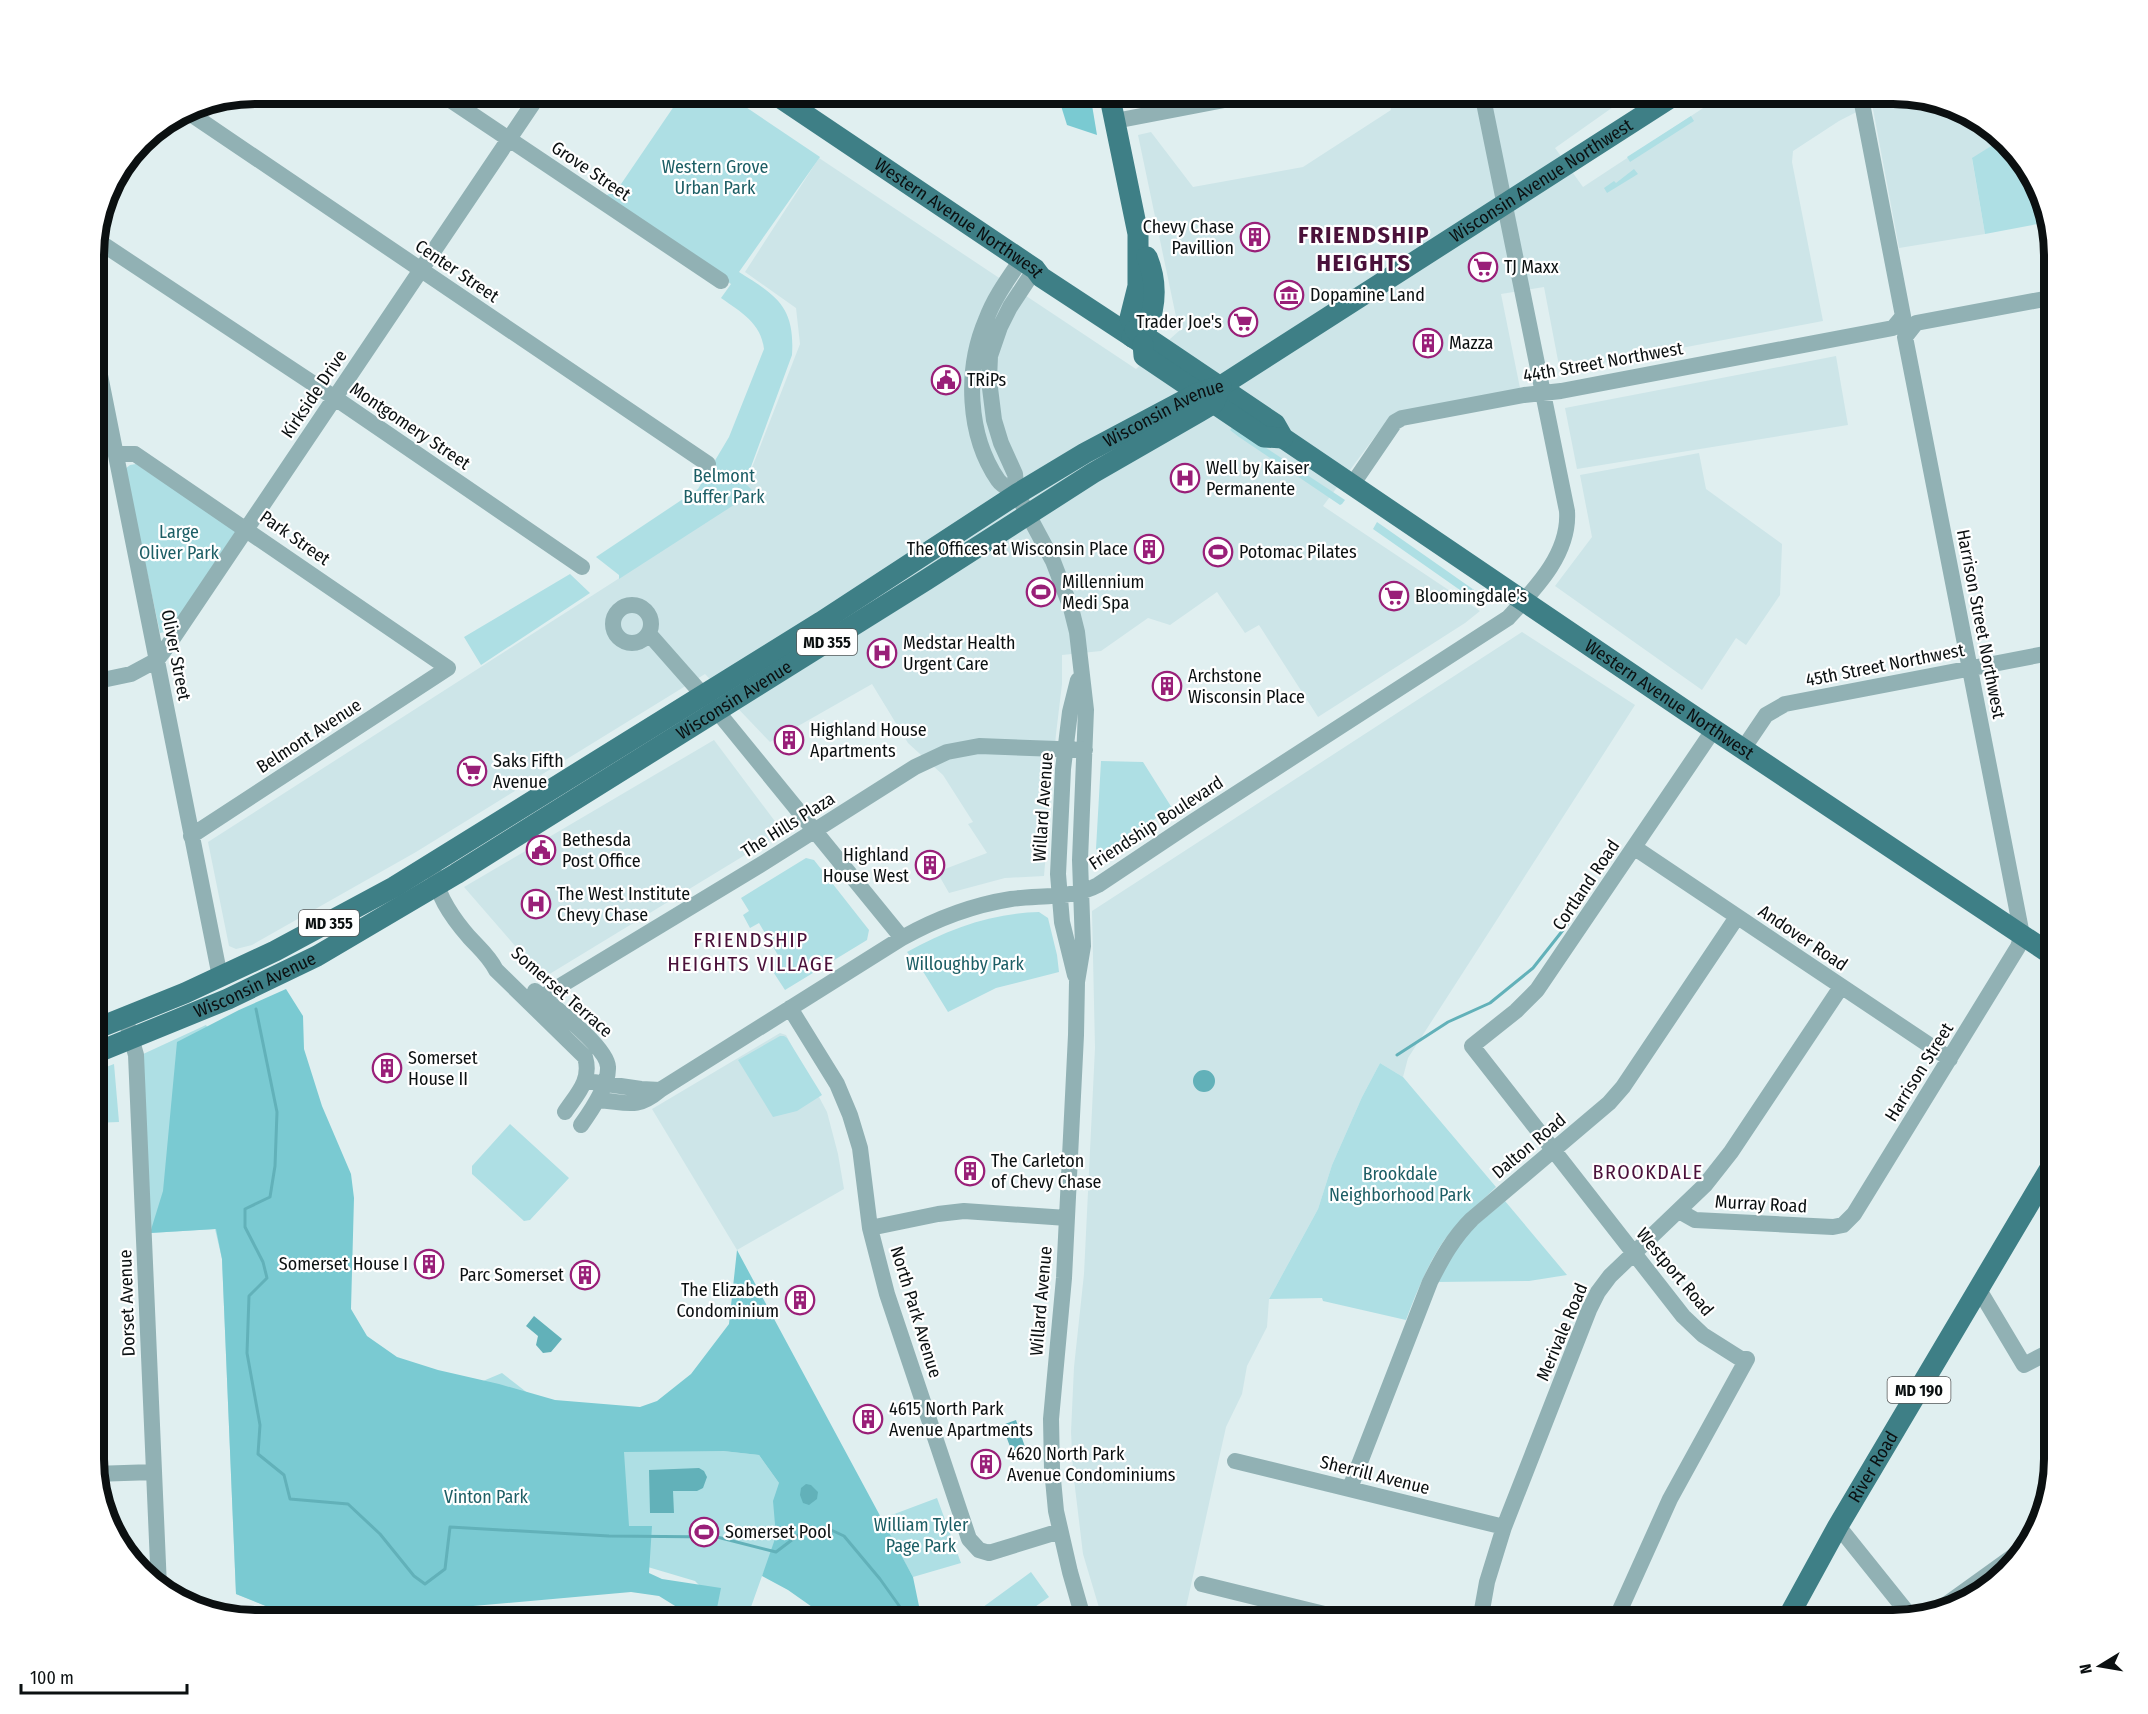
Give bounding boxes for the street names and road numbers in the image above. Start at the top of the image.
street label: Wisconsin Avenue Northwest [1446,114,1637,247]
street label: Grove Street [547,136,635,206]
street label: Western Avenue Northwest [870,153,1049,282]
street label: Center Street [411,235,503,307]
street label: 44th Street Northwest [1521,337,1685,387]
street label: Kirkside Drive [276,346,352,442]
street label: Wisconsin Avenue [1100,375,1227,452]
street label: Montgomery Street [346,378,475,474]
street label: Park Street [256,506,334,570]
street label: Harrison Street Northwest [1952,527,2010,721]
street label: Oliver Street [156,608,196,702]
road number: MD 355 [797,629,857,655]
street label: Western Avenue Northwest [1580,635,1758,764]
street label: 45th Street Northwest [1804,639,1966,691]
street label: Wisconsin Avenue [672,656,796,744]
street label: Belmont Avenue [252,694,366,778]
street label: Willard Avenue [1028,751,1058,863]
street label: Friendship Boulevard [1085,771,1227,875]
street label: The Hills Plaza [737,787,839,862]
street label: Cortland Road [1548,836,1624,934]
street label: Andover Road [1754,900,1852,976]
road number: MD 355 [299,910,359,936]
street label: Somerset Terrace [507,942,617,1042]
street label: Wisconsin Avenue [191,947,320,1023]
street label: Harrison Street [1880,1019,1958,1125]
street label: Dalton Road [1488,1109,1570,1183]
street label: Murray Road [1714,1191,1808,1217]
street label: Westport Road [1632,1223,1718,1321]
street label: North Park Avenue [886,1243,947,1381]
street label: Willard Avenue [1025,1245,1057,1357]
street label: Dorset Avenue [114,1249,140,1357]
street label: Merivale Road [1532,1280,1592,1384]
road number: MD 190 [1888,1377,1950,1403]
street label: River Road [1843,1427,1903,1507]
street label: Sherrill Avenue [1318,1451,1432,1499]

